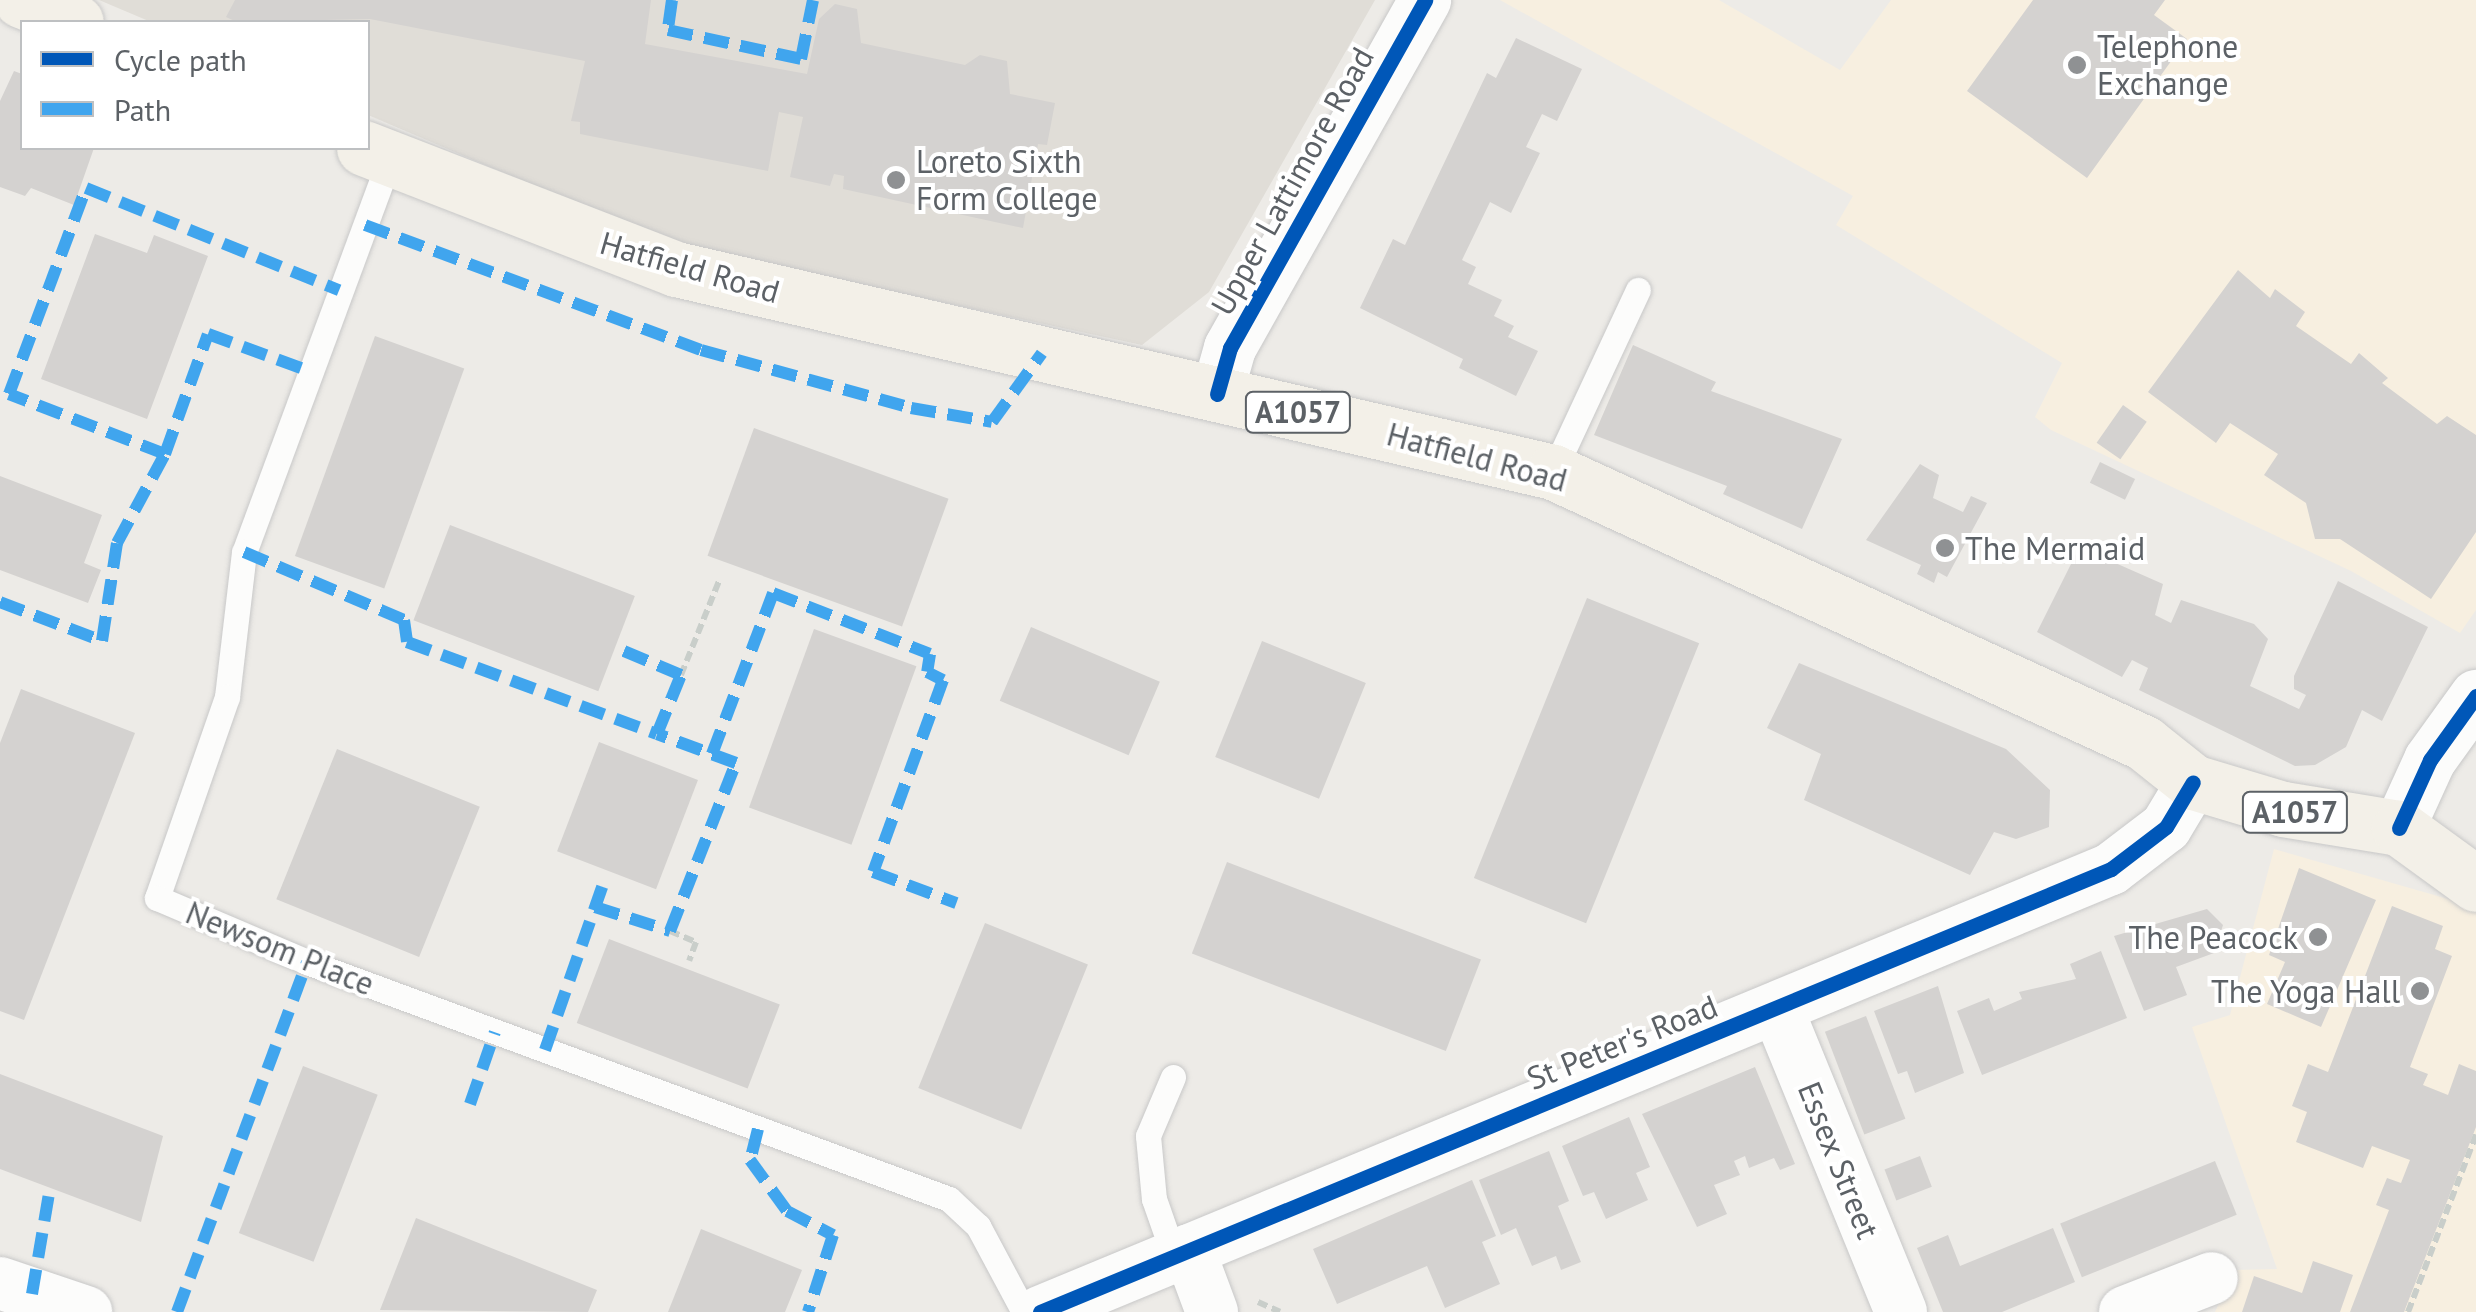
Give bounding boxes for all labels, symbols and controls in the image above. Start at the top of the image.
legend [20,20,370,150]
place label: Telephone Exchange [2097,28,2238,103]
text: Cycle path [114,40,247,79]
street label: Upper Lattimore Road [1203,41,1381,321]
marker: Telephone Exchange [2066,54,2088,76]
text: Path [114,90,171,129]
place label: Loreto Sixth Form College [916,143,1097,218]
marker: Loreto Sixth Form College [885,169,907,191]
street label: Hatfield Road [596,223,784,311]
road number: A1057 [1243,387,1353,437]
street label: Hatfield Road [1383,415,1571,499]
place label: The Mermaid [1965,529,2145,567]
marker: The Mermaid [1934,537,1956,559]
road number: A1057 [2240,787,2350,837]
street label: Newsom Place [180,893,380,1003]
place label: The Peacock [2128,918,2298,956]
marker: The Peacock [2307,926,2329,948]
place label: The Yoga Hall [2210,972,2400,1010]
marker: The Yoga Hall [2409,980,2431,1002]
street label: St Peter's Road [1521,986,1723,1098]
street label: Essex Street [1790,1076,1888,1244]

